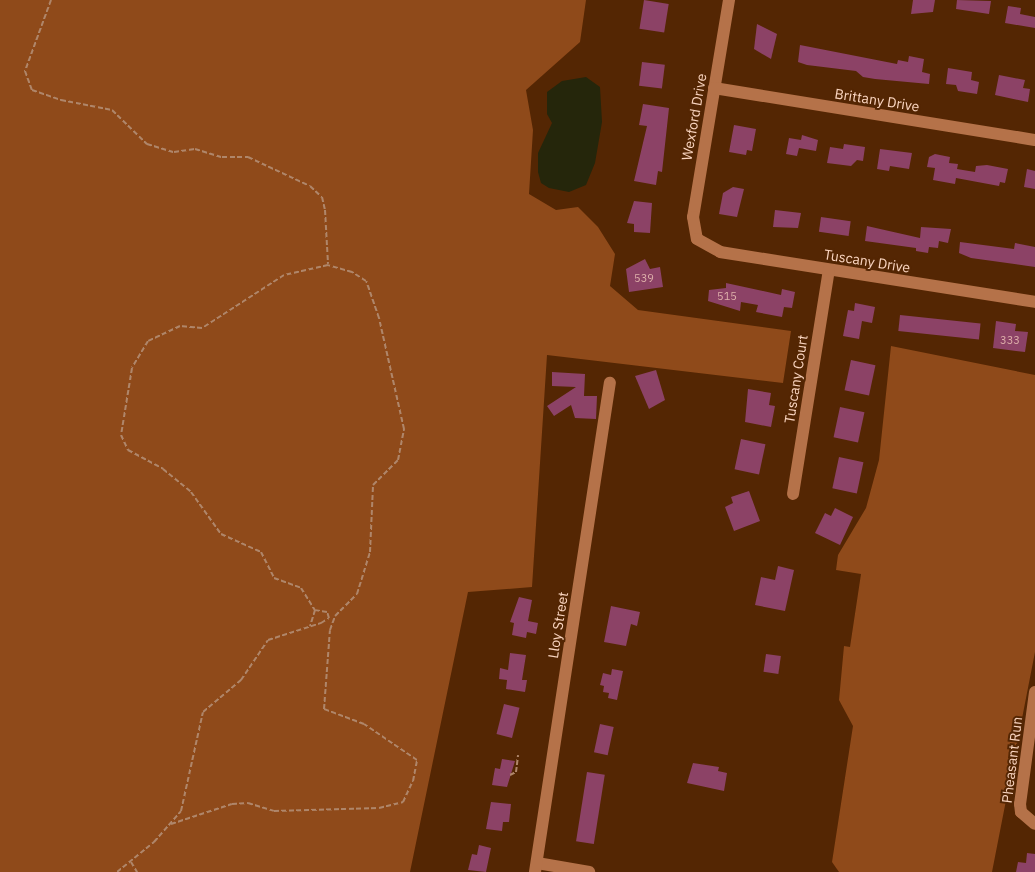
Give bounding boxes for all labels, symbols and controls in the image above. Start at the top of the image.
street label: Wexford Drive [678,72,710,162]
street label: Brittany Drive [833,85,921,115]
street label: Tuscany Drive [823,246,911,276]
house number: 539 [634,271,654,285]
house number: 515 [717,289,737,303]
house number: 333 [1000,333,1020,347]
street label: Tuscany Court [781,334,811,424]
street label: Lloy Street [544,590,572,660]
street label: Pheasant Run [998,716,1026,804]

